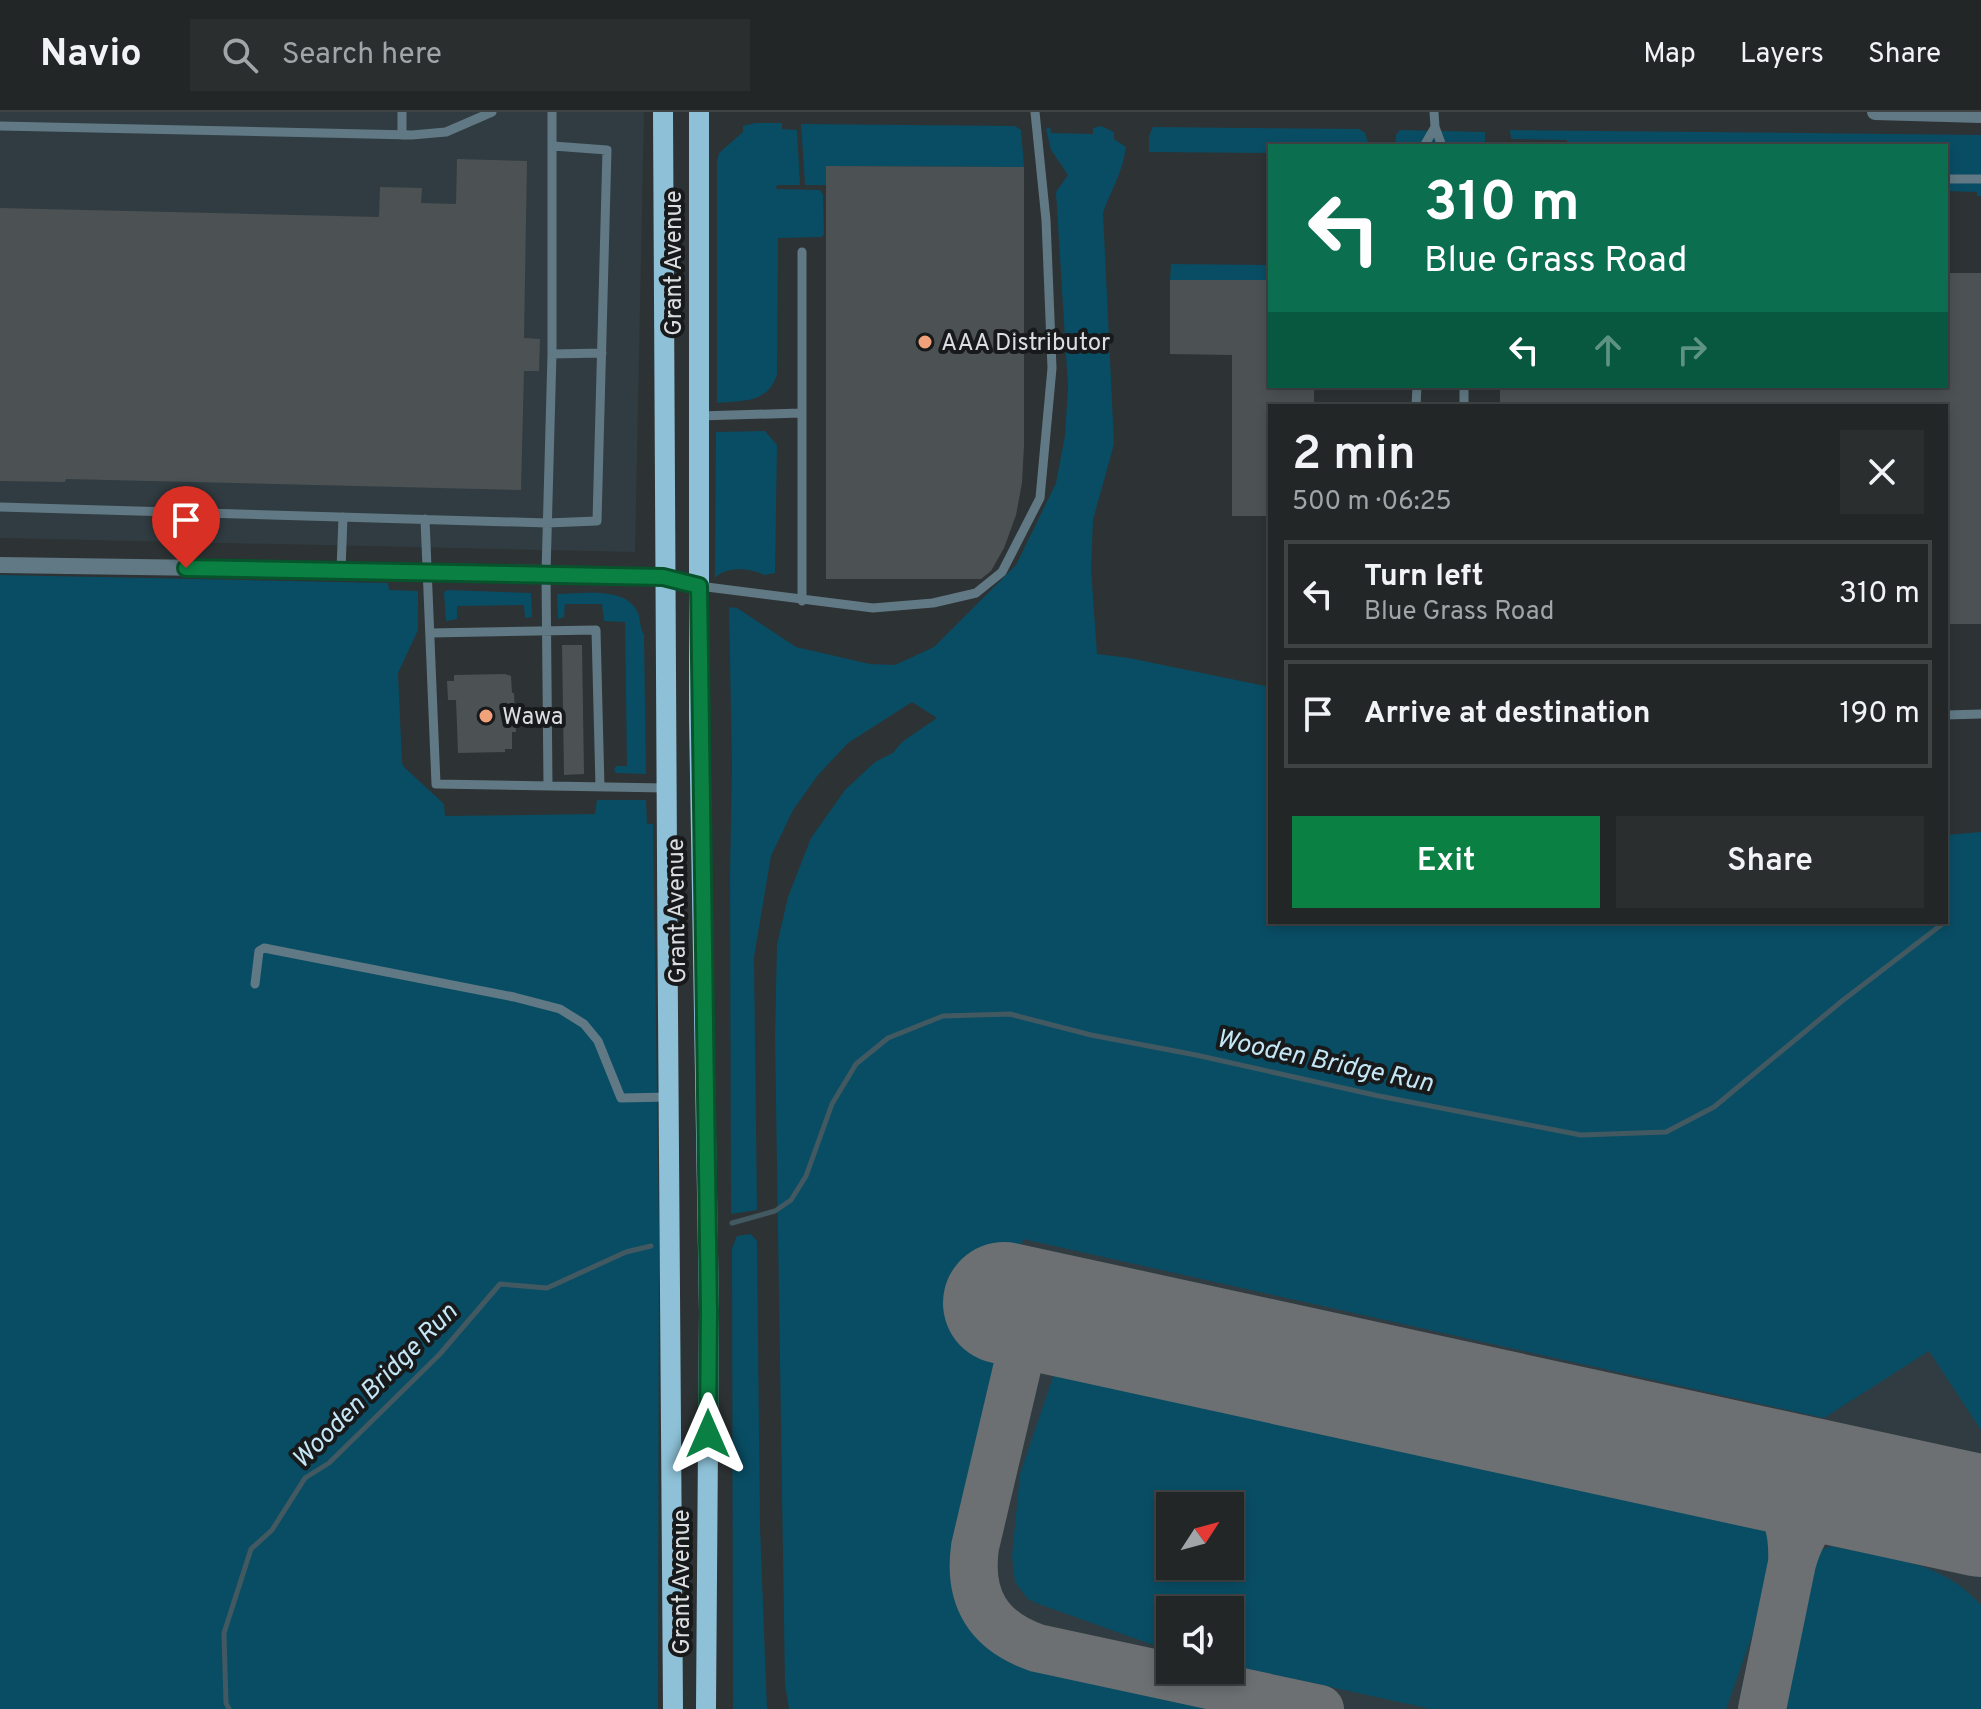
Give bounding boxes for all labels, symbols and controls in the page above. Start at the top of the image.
search box [190,19,750,91]
text: Navio [40,31,142,80]
icon: search [218,33,262,77]
text: Search here [282,37,442,74]
text: Map [1643,37,1696,73]
text: Layers [1740,37,1824,73]
text: Share [1868,37,1941,73]
text: 310 m [1424,170,1580,240]
icon: left [1292,176,1396,280]
street label: Grant Avenue [660,190,690,336]
text: Blue Grass Road [1424,239,1688,285]
icon: left [1502,328,1546,372]
icon: ahead [1586,328,1630,372]
icon: right [1670,328,1714,372]
place label: AAA Distributor [941,329,1110,359]
marker: AAA Distributor [916,333,934,351]
text: 2 min [1292,426,1416,486]
button: close [1840,430,1924,514]
pin [152,486,220,568]
text: 500 m · 06:25 [1292,486,1452,519]
icon: arrive [164,498,208,542]
text: Turn left [1364,559,1484,596]
icon: left [1296,572,1340,616]
text: 310 m [1839,576,1920,613]
text: Blue Grass Road [1364,596,1554,629]
icon: arrive [1296,692,1340,736]
text: Arrive at destination [1364,696,1650,733]
text: 190 m [1839,696,1920,733]
place label: Wawa [502,703,564,733]
marker: Wawa [477,707,495,725]
button: Exit [1292,816,1600,908]
button: Share [1616,816,1924,908]
street label: Grant Avenue [662,838,694,984]
water label: Wooden Bridge Run [1213,1023,1436,1102]
water label: Wooden Bridge Run [286,1297,465,1476]
position arrow [666,1392,750,1476]
north arrow [1156,1492,1244,1580]
map controls [1156,1492,1244,1684]
street label: Grant Avenue [668,1509,698,1655]
button: sound [1156,1596,1244,1684]

